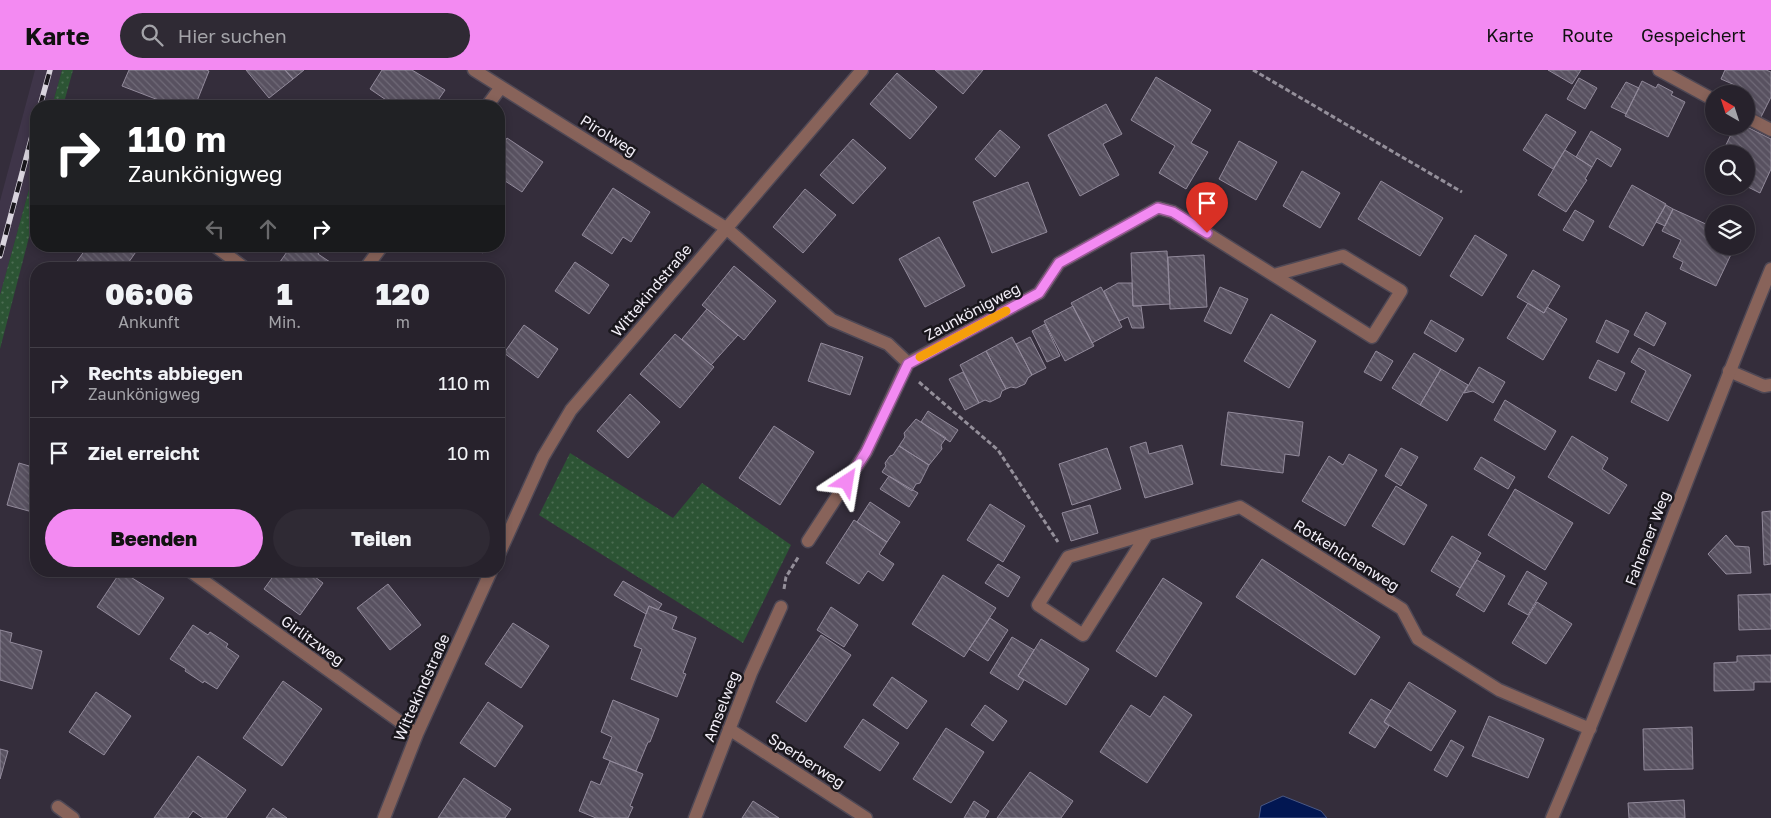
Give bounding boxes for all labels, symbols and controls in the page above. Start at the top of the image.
search box [120,13,470,58]
text: Karte [25,21,90,50]
icon: search [138,21,166,49]
text: Hier suchen [178,24,287,47]
text: Karte [1486,24,1534,46]
text: Route [1562,24,1613,46]
text: Gespeichert [1641,24,1746,46]
north arrow [1705,85,1755,135]
map controls [1705,85,1755,255]
street label: Pirolweg [577,111,641,159]
text: 110 m [128,118,226,160]
icon: right [45,120,110,185]
button: search [1705,145,1755,195]
text: Zaunkönigweg [128,160,283,187]
pin [1186,182,1228,233]
icon: arrive [1193,189,1221,217]
button: layers [1705,205,1755,255]
icon: left [201,215,229,243]
icon: ahead [254,215,282,243]
icon: right [307,215,335,243]
street label: Wittekindstraße [607,240,695,340]
text: 06:06 [105,276,193,312]
text: 1 [277,276,293,312]
text: 120 [376,276,430,312]
street label: Zaunkönigweg [921,278,1023,344]
text: Ankunft [118,312,180,332]
text: Min. [268,312,301,332]
text: m [396,312,410,332]
text: Rechts abbiegen [88,361,243,384]
icon: right [45,369,73,397]
text: 110 m [438,371,490,394]
text: Zaunkönigweg [88,384,200,404]
icon: arrive [45,439,73,467]
text: Ziel erreicht [88,441,200,464]
text: 10 m [447,441,490,464]
position arrow [820,455,872,507]
street label: Fahrener Weg [1621,488,1673,588]
button: Beenden [45,509,263,567]
button: Teilen [273,509,490,567]
street label: Rotkehlchenweg [1291,515,1403,595]
street label: Girlitzweg [278,611,348,669]
street label: Wittekindstraße [389,630,453,743]
street label: Amselweg [699,668,743,744]
street label: Sperberweg [765,729,849,791]

